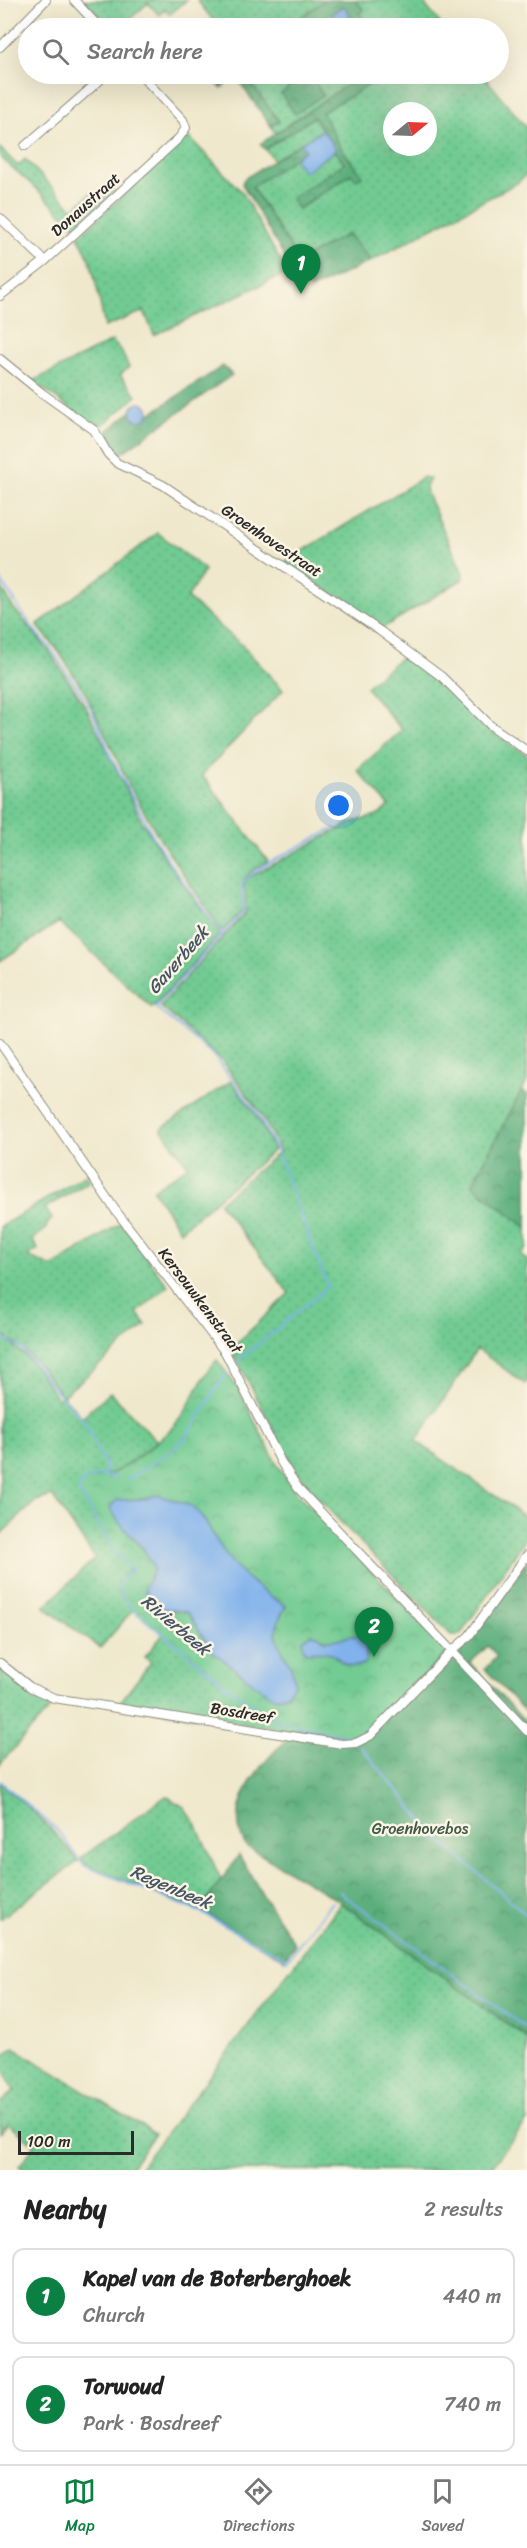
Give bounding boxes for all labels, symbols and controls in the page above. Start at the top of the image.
search box [18,18,509,84]
text: Search here [87,32,203,71]
icon: search [39,35,72,68]
north arrow [383,102,437,156]
street label: Donaustraat [44,165,127,244]
pin: 1 [282,244,320,294]
street label: Groenhovestraat [215,496,328,585]
your location [324,791,353,820]
water label: Gaverbeek [139,917,219,1002]
street label: Kersouwkenstraat [151,1241,251,1360]
water label: Rivierbeek [134,1586,220,1665]
pin: 2 [354,1608,394,1657]
street label: Bosdreef [208,1693,277,1732]
park label: Groenhovebos [372,1814,469,1843]
water label: Regenbeek [125,1856,219,1919]
text: 100 m [27,2127,71,2156]
scale bar [18,2128,134,2156]
text: Nearby [24,2186,106,2232]
text: 2 results [424,2192,503,2227]
text: Kapel van de Boterberghoek [83,2259,352,2298]
text: 1 [41,2279,50,2314]
text: 440 m [443,2279,501,2314]
text: Church [83,2298,145,2333]
text: Torwoud [83,2367,163,2406]
text: 2 [40,2387,51,2422]
text: 740 m [444,2387,501,2422]
text: Park · Bosdreef [83,2406,219,2441]
tab: Map [63,2475,96,2540]
tab: Directions [223,2475,295,2540]
tab: Saved [421,2475,464,2540]

